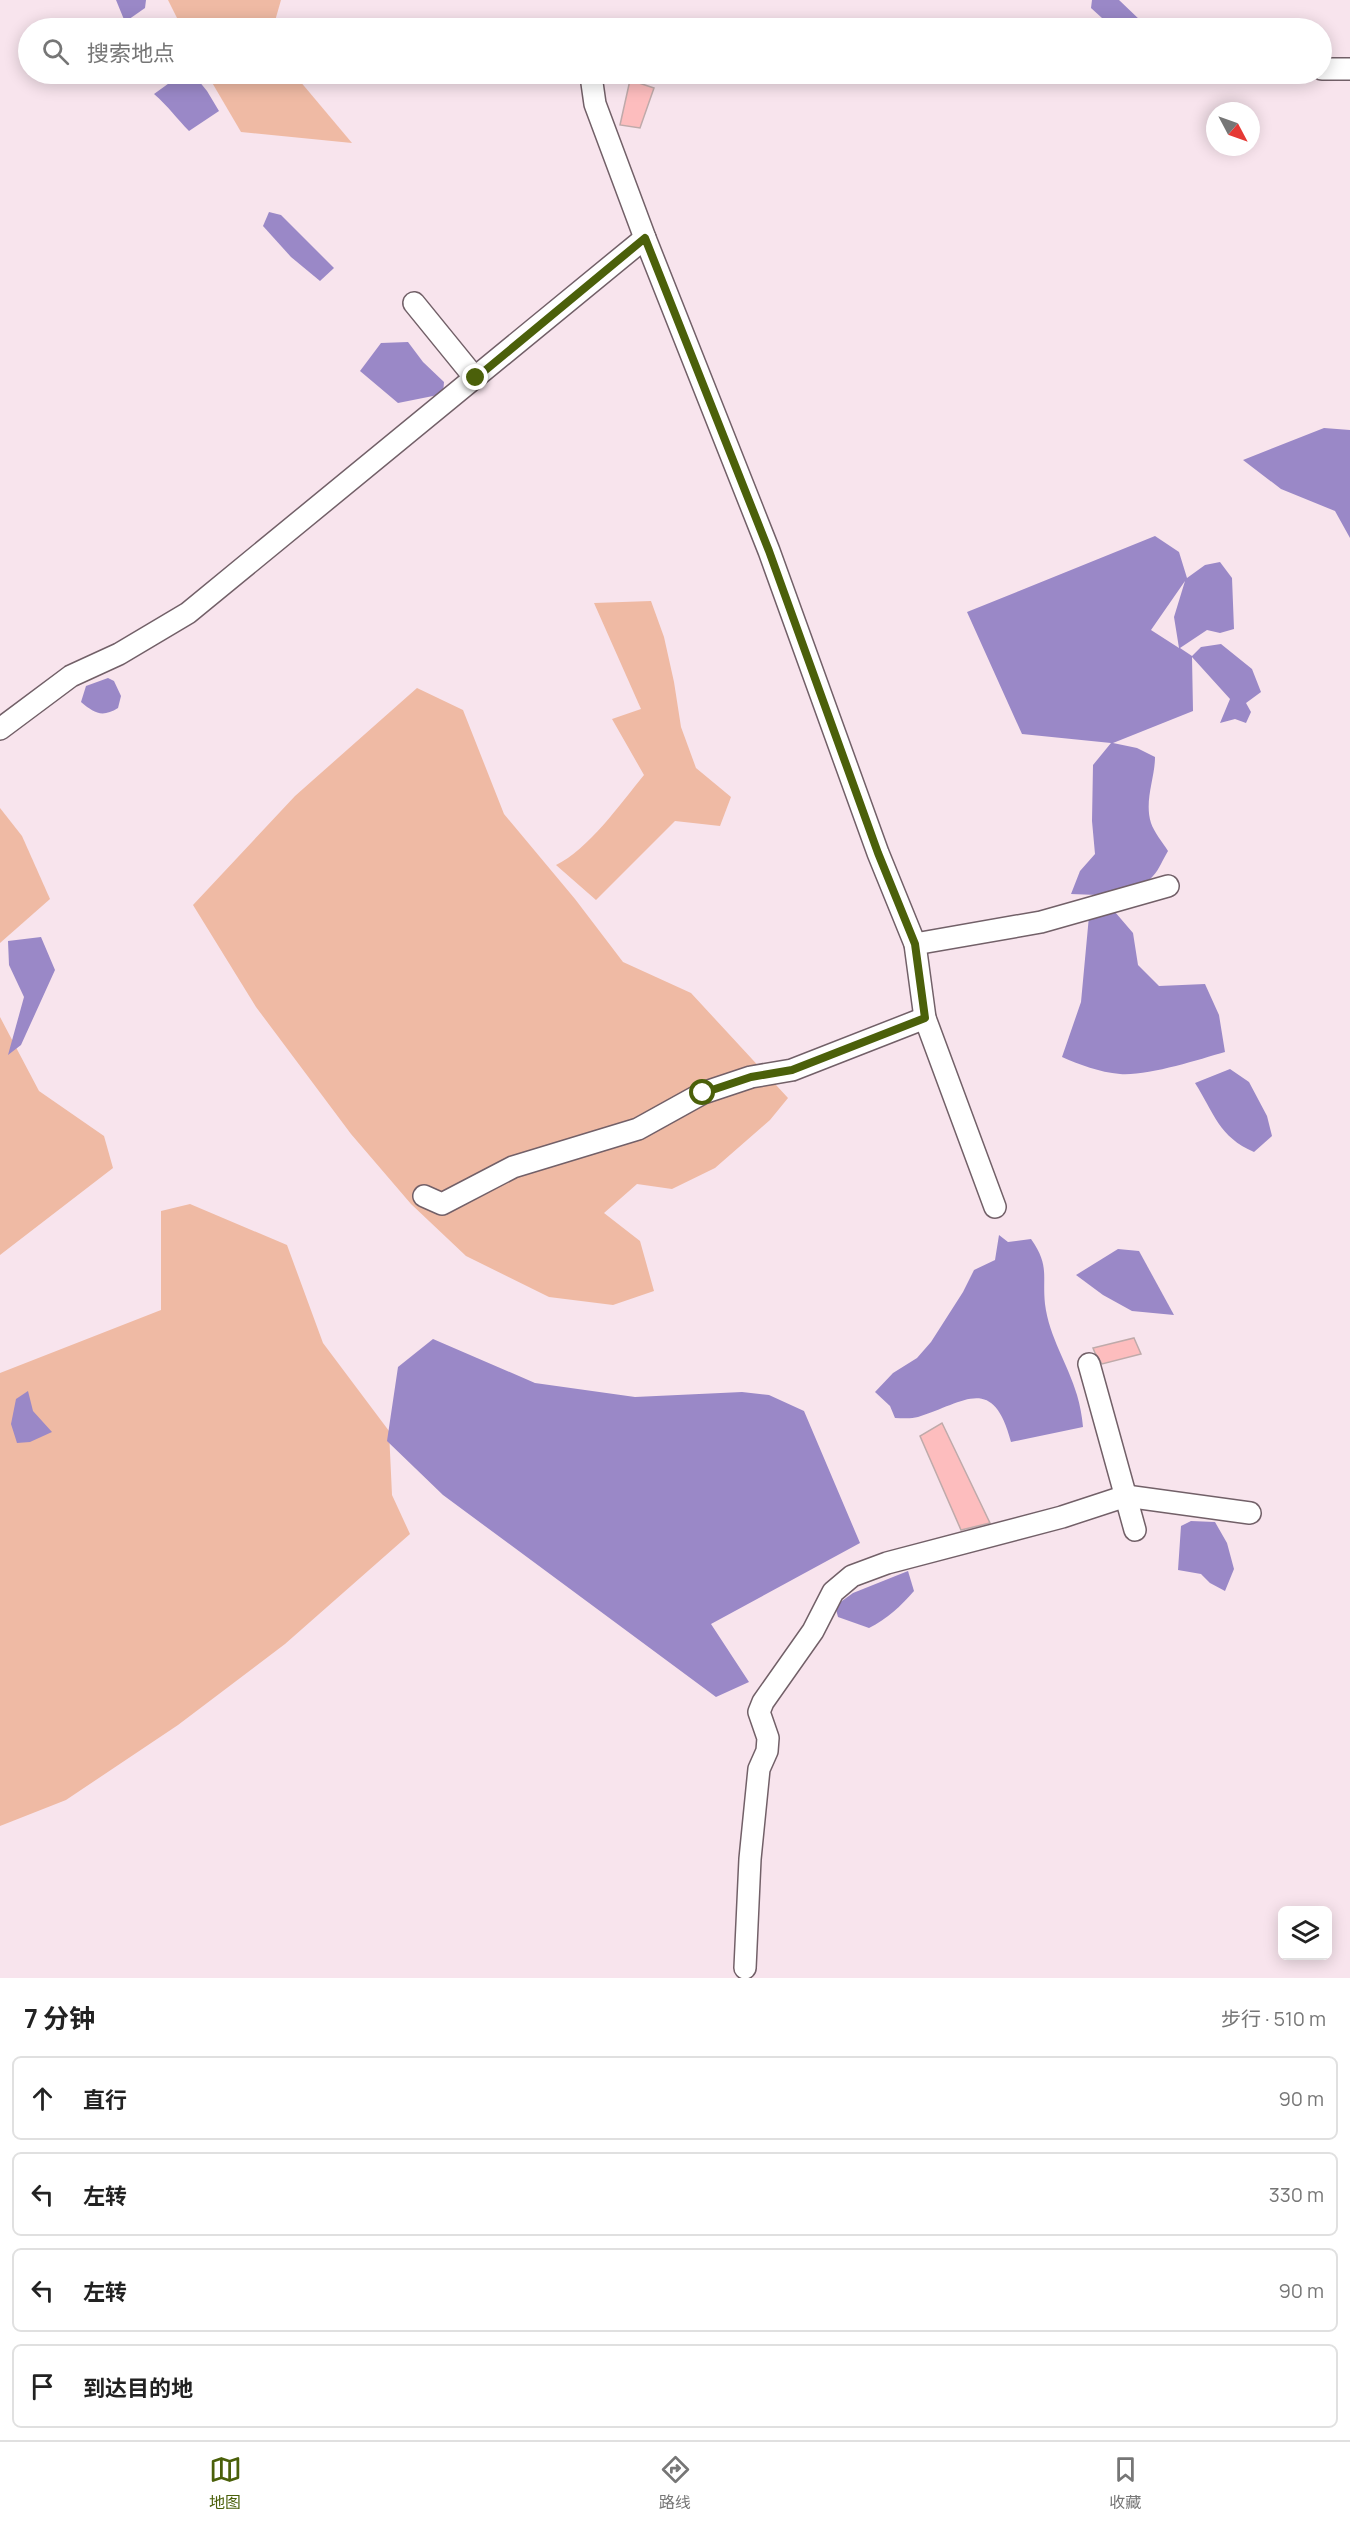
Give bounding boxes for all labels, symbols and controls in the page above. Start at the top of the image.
search box [18,18,1332,84]
icon: search [39,35,72,68]
text: 搜索地点 [87,38,175,68]
north arrow [1206,102,1260,156]
route end [462,364,488,390]
route start [689,1079,715,1105]
map controls [1278,1906,1332,1960]
button: layers [1278,1906,1332,1960]
text: 7 分钟 [24,2000,95,2036]
text: 步行 · 510 m [1221,2005,1326,2032]
icon: ahead [26,2082,59,2115]
text: 直行 [83,2085,127,2115]
text: 90 m [1278,2085,1324,2112]
icon: left [26,2178,59,2211]
text: 左转 [83,2181,127,2211]
text: 330 m [1269,2181,1324,2208]
icon: left [26,2274,59,2307]
text: 左转 [83,2277,127,2307]
text: 90 m [1278,2277,1324,2304]
icon: arrive [26,2370,59,2403]
text: 到达目的地 [83,2373,193,2403]
tab: 地图 [209,2453,242,2513]
tab: 路线 [659,2453,692,2513]
tab: 收藏 [1109,2453,1142,2513]

